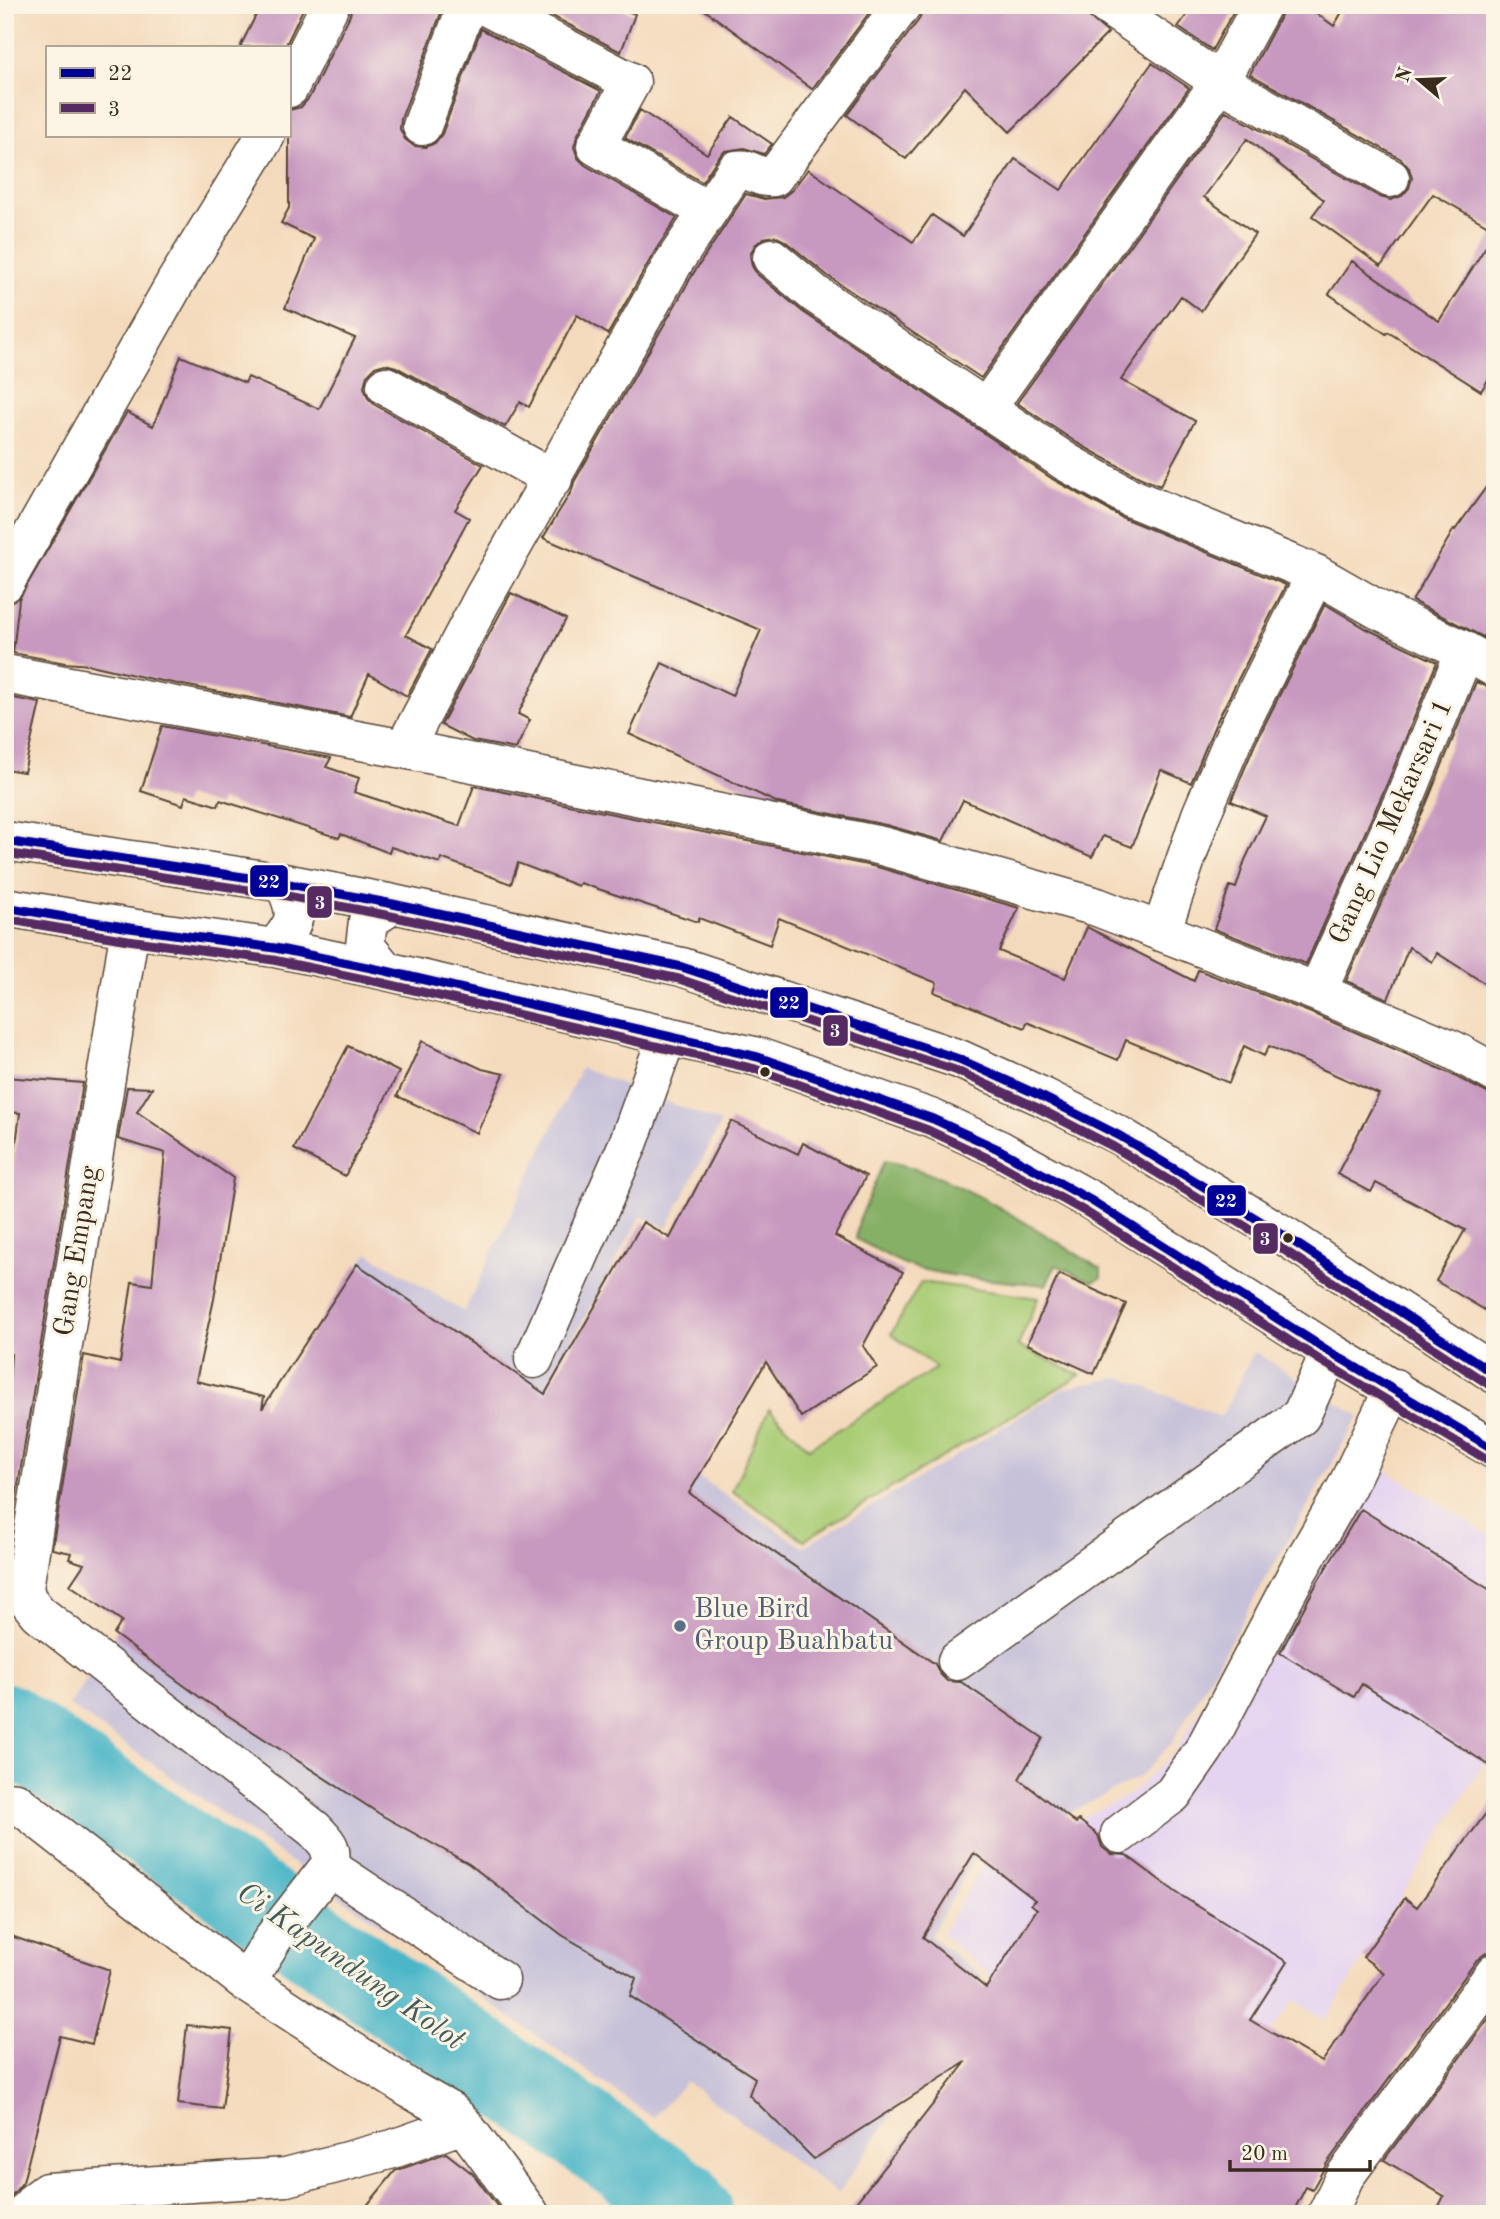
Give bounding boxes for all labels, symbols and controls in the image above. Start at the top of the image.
legend [46,46,290,136]
north arrow [1384,46,1454,116]
text: 22 [108,64,132,85]
text: N [1394,65,1417,85]
text: 3 [108,100,120,121]
street label: Gang Lio Mekarsari 1 [1325,695,1459,949]
line badge: 22 [249,864,289,898]
text: 22 [258,874,280,893]
line badge: 3 [306,885,333,919]
text: 3 [314,895,326,914]
line badge: 22 [769,986,809,1019]
text: 22 [778,995,800,1014]
line badge: 3 [822,1014,849,1047]
text: 3 [829,1023,841,1042]
unlabelled marker [758,1065,772,1079]
street label: Gang Empang [51,1164,105,1338]
line badge: 22 [1206,1184,1247,1217]
text: 22 [1215,1193,1237,1212]
line badge: 3 [1252,1222,1279,1255]
text: 3 [1259,1231,1271,1250]
unlabelled marker [1281,1231,1295,1245]
place label: Blue Bird Group Buahbatu [694,1596,893,1656]
marker: Blue Bird Group Buahbatu [672,1618,688,1634]
water label: Ci Kapundung Kolot [231,1877,469,2057]
scale bar [1230,2128,1370,2172]
text: 20 m [1241,2144,1288,2165]

